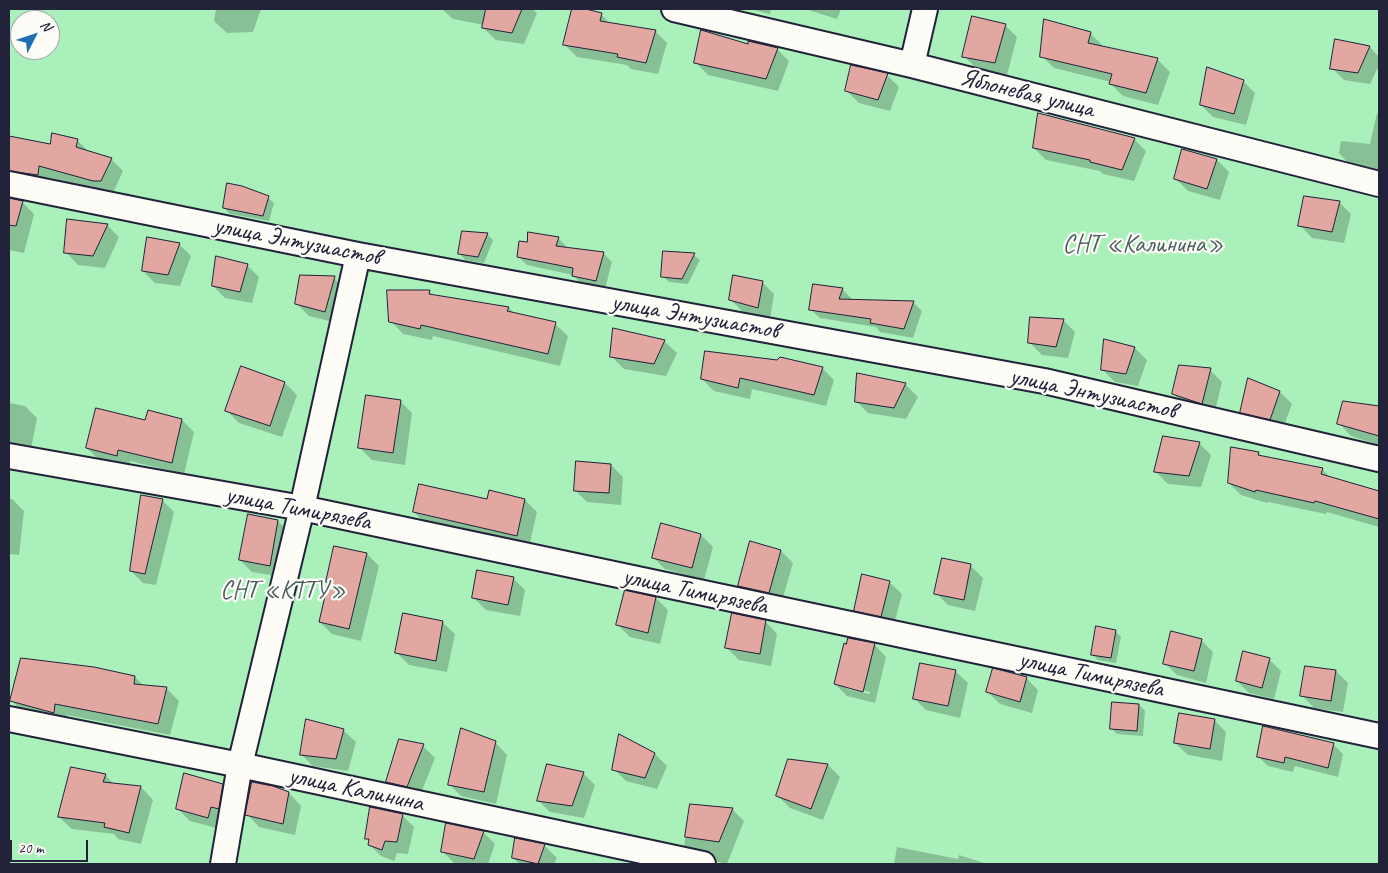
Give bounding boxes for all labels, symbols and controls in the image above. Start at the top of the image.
north arrow [10,10,60,60]
text: N [37,17,55,34]
street label: Яблоневая улица [957,63,1097,125]
street label: улица Энтузиастов [211,211,383,273]
park label: СНТ «Калинина» [1063,230,1223,260]
street label: улица Энтузиастов [609,288,781,346]
street label: улица Энтузиастов [1007,362,1179,426]
street label: улица Тимирязева [223,480,373,538]
street label: улица Тимирязева [620,562,770,622]
park label: СНТ «КТТУ» [220,576,346,606]
street label: улица Тимирязева [1016,645,1166,705]
street label: улица Калинина [286,761,426,819]
scale bar [12,830,90,862]
text: 20 m [18,839,44,858]

